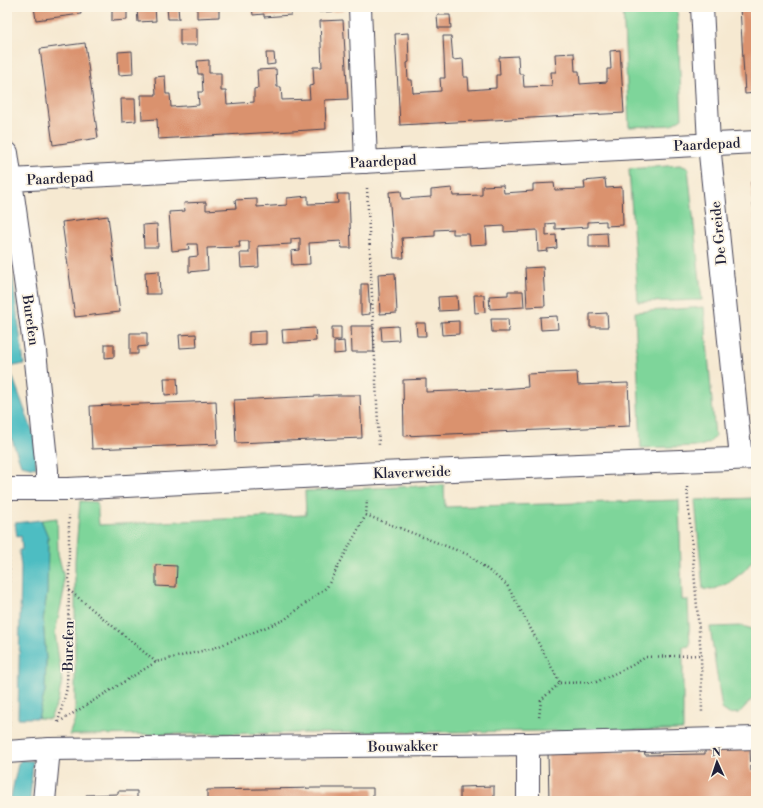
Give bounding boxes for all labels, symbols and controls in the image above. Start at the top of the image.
street label: Paardepad [673,134,741,156]
street label: Paardepad [349,151,417,173]
street label: Paardepad [26,168,94,190]
street label: De Greide [707,200,731,266]
street label: Burefen [17,293,43,347]
street label: Klaverweide [373,463,451,483]
street label: Burefen [60,620,78,673]
street label: Bouwakker [367,737,438,757]
north arrow [697,742,737,782]
text: N [712,746,722,760]

